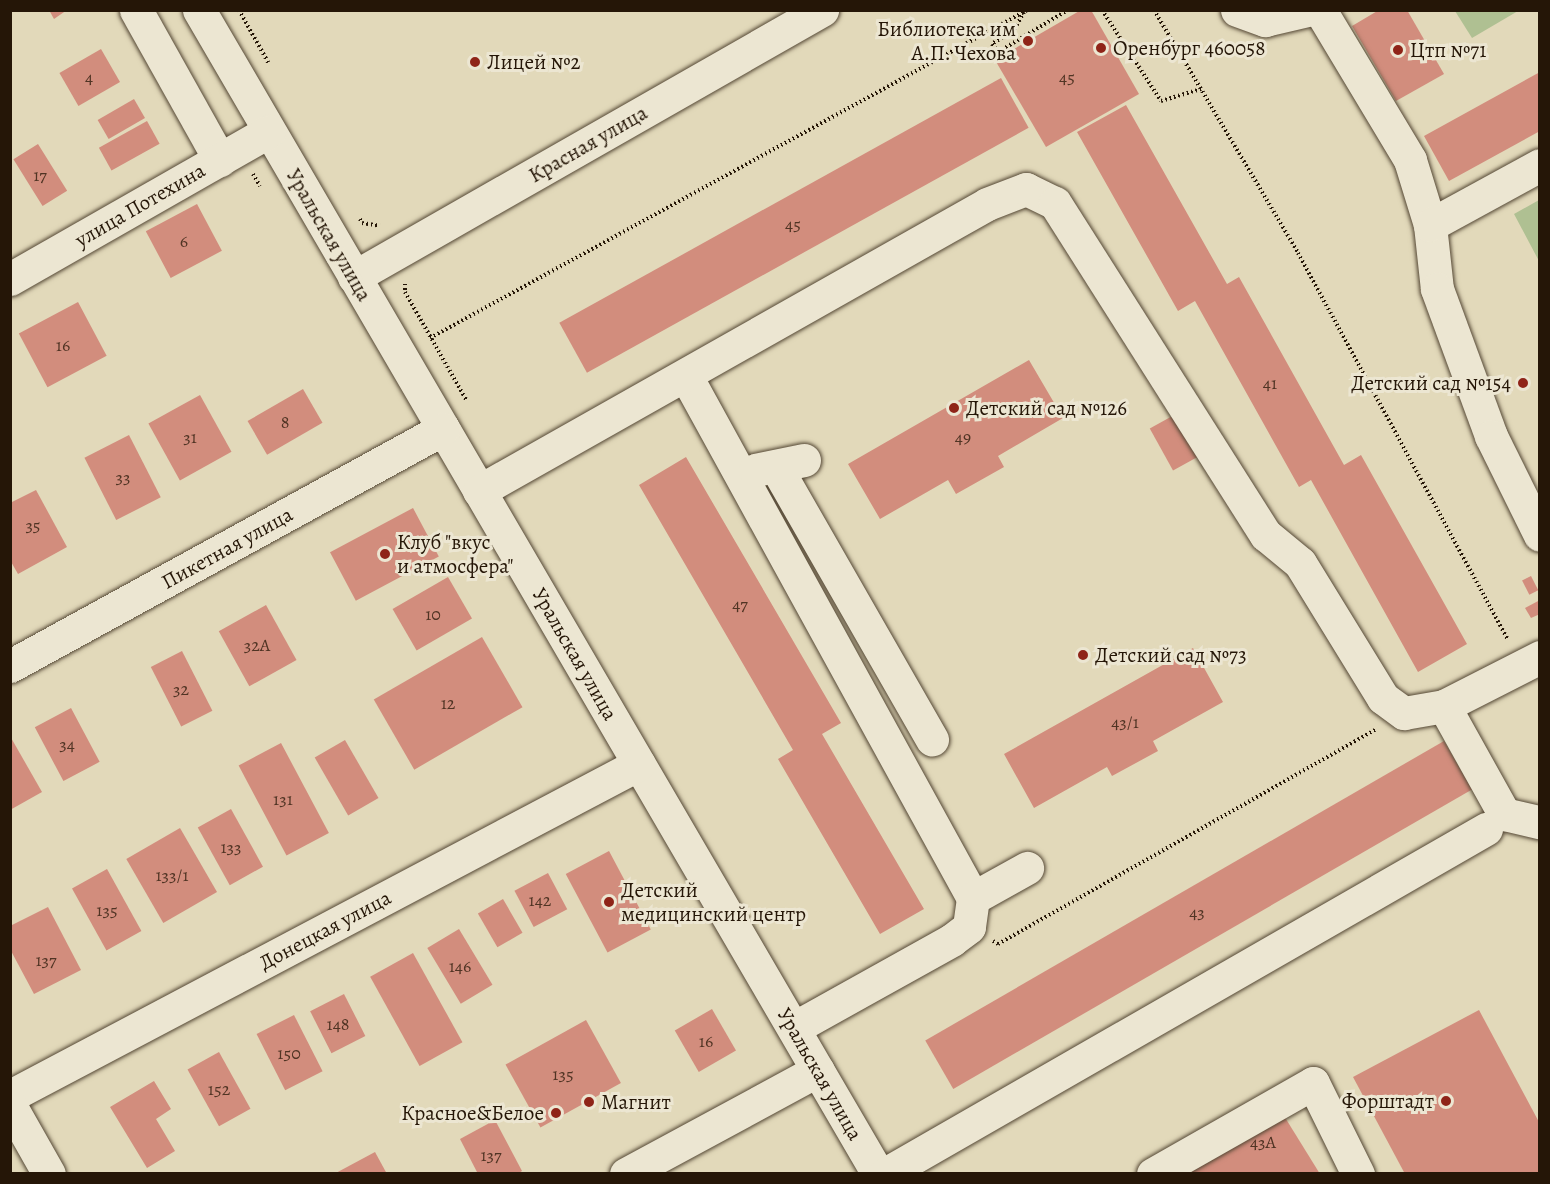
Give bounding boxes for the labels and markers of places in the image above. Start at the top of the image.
place label: Библиотека им А.П. Чехова [877,16,1016,66]
marker: Библиотека им А.П. Чехова [1021,34,1035,48]
place label: Оренбург 460058 [1113,35,1265,61]
place label: Цтп №71 [1410,37,1486,63]
marker: Оренбург 460058 [1094,41,1108,55]
marker: Цтп №71 [1391,43,1405,57]
place label: Лицей №2 [487,49,580,75]
marker: Лицей №2 [468,55,482,69]
place label: Детский сад №154 [1351,370,1511,396]
marker: Детский сад №154 [1516,376,1530,390]
place label: Детский сад №126 [966,395,1127,421]
marker: Детский сад №126 [947,401,961,415]
place label: Клуб "вкус и атмосфера" [397,529,514,579]
marker: Клуб "вкус и атмосфера" [378,547,392,561]
place label: Детский сад №73 [1095,642,1247,668]
marker: Детский сад №73 [1076,648,1090,662]
place label: Детский медицинский центр [621,877,806,927]
marker: Детский медицинский центр [602,895,616,909]
place label: Форштадт [1342,1088,1434,1114]
place label: Магнит [601,1089,671,1115]
marker: Форштадт [1439,1094,1453,1108]
marker: Магнит [582,1095,596,1109]
place label: Красное&Белое [401,1100,544,1126]
marker: Красное&Белое [549,1106,563,1120]

